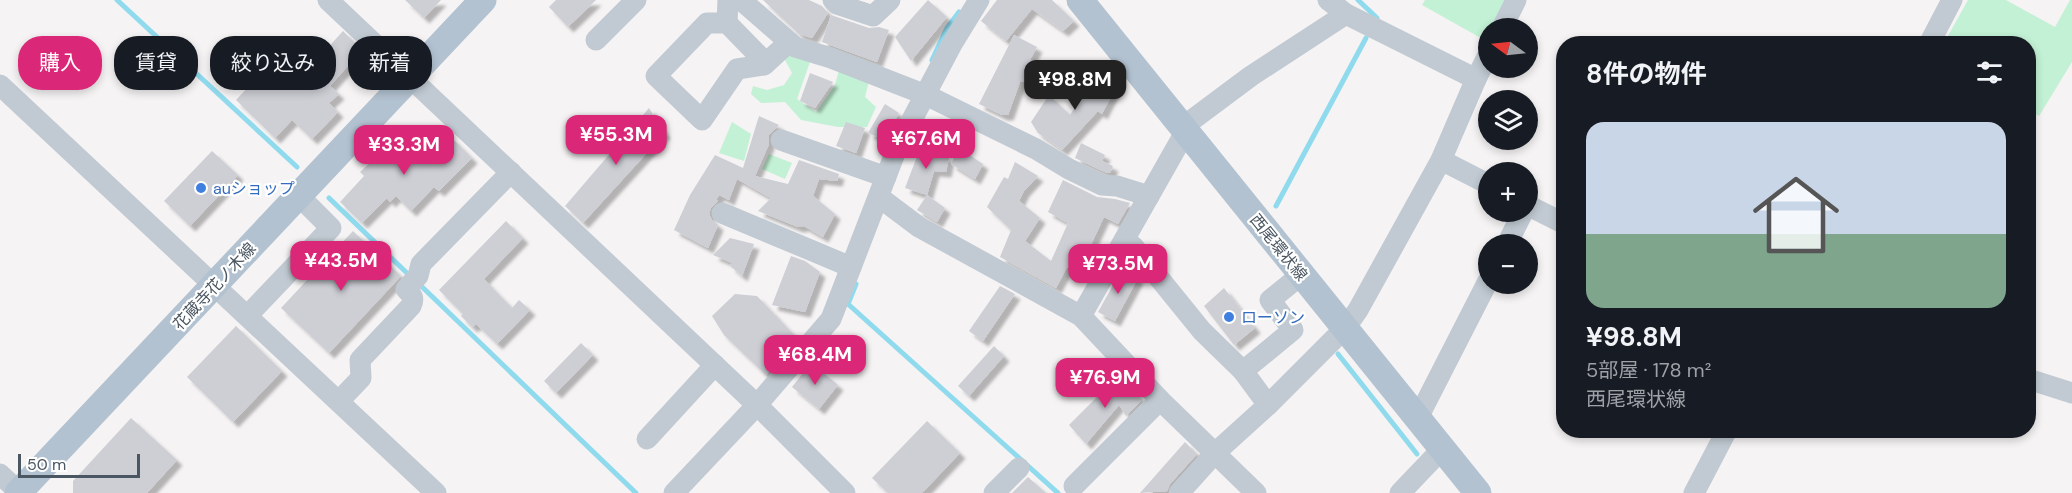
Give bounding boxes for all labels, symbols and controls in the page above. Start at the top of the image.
north arrow [1478,18,1538,78]
map controls [1478,18,1538,294]
chip: 購入 [18,36,102,90]
chip: 賃貸 [114,36,198,90]
chip: 絞り込み [210,36,336,90]
chip: 新着 [348,36,432,90]
icon: filters [1973,56,2006,89]
text: 8件の物件 [1586,57,1706,91]
pin: ¥98.8M [1026,60,1124,111]
text: ¥98.8M [1038,66,1112,92]
button: layers [1478,90,1538,150]
pin: ¥55.3M [567,115,665,166]
pin: ¥67.6M [877,119,975,170]
text: ¥55.3M [580,121,652,147]
pin: ¥33.3M [355,125,453,176]
text: ¥67.6M [891,125,961,151]
text: ¥33.3M [368,131,440,157]
icon: home [1742,161,1850,269]
button: + [1478,162,1538,222]
place label: auショップ [213,178,295,199]
marker: auショップ [194,181,208,195]
street label: 西尾環状線 [1245,210,1312,285]
button: − [1478,234,1538,294]
street label: 花蔵寺花ノ木線 [168,238,260,334]
pin: ¥43.5M [292,241,390,292]
pin: ¥73.5M [1069,244,1167,295]
text: ¥43.5M [304,247,378,273]
text: ¥73.5M [1082,250,1154,276]
place label: ローソン [1241,307,1305,328]
marker: ローソン [1222,310,1236,324]
text: ¥98.8M [1586,320,1682,354]
pin: ¥68.4M [766,335,864,386]
text: ¥68.4M [778,341,852,367]
text: 5部屋 · 178 m² [1586,357,1711,383]
pin: ¥76.9M [1056,358,1154,409]
text: ¥76.9M [1070,364,1140,390]
text: 西尾環状線 [1586,386,1686,412]
scale bar [18,451,140,478]
text: 50 m [27,454,66,475]

